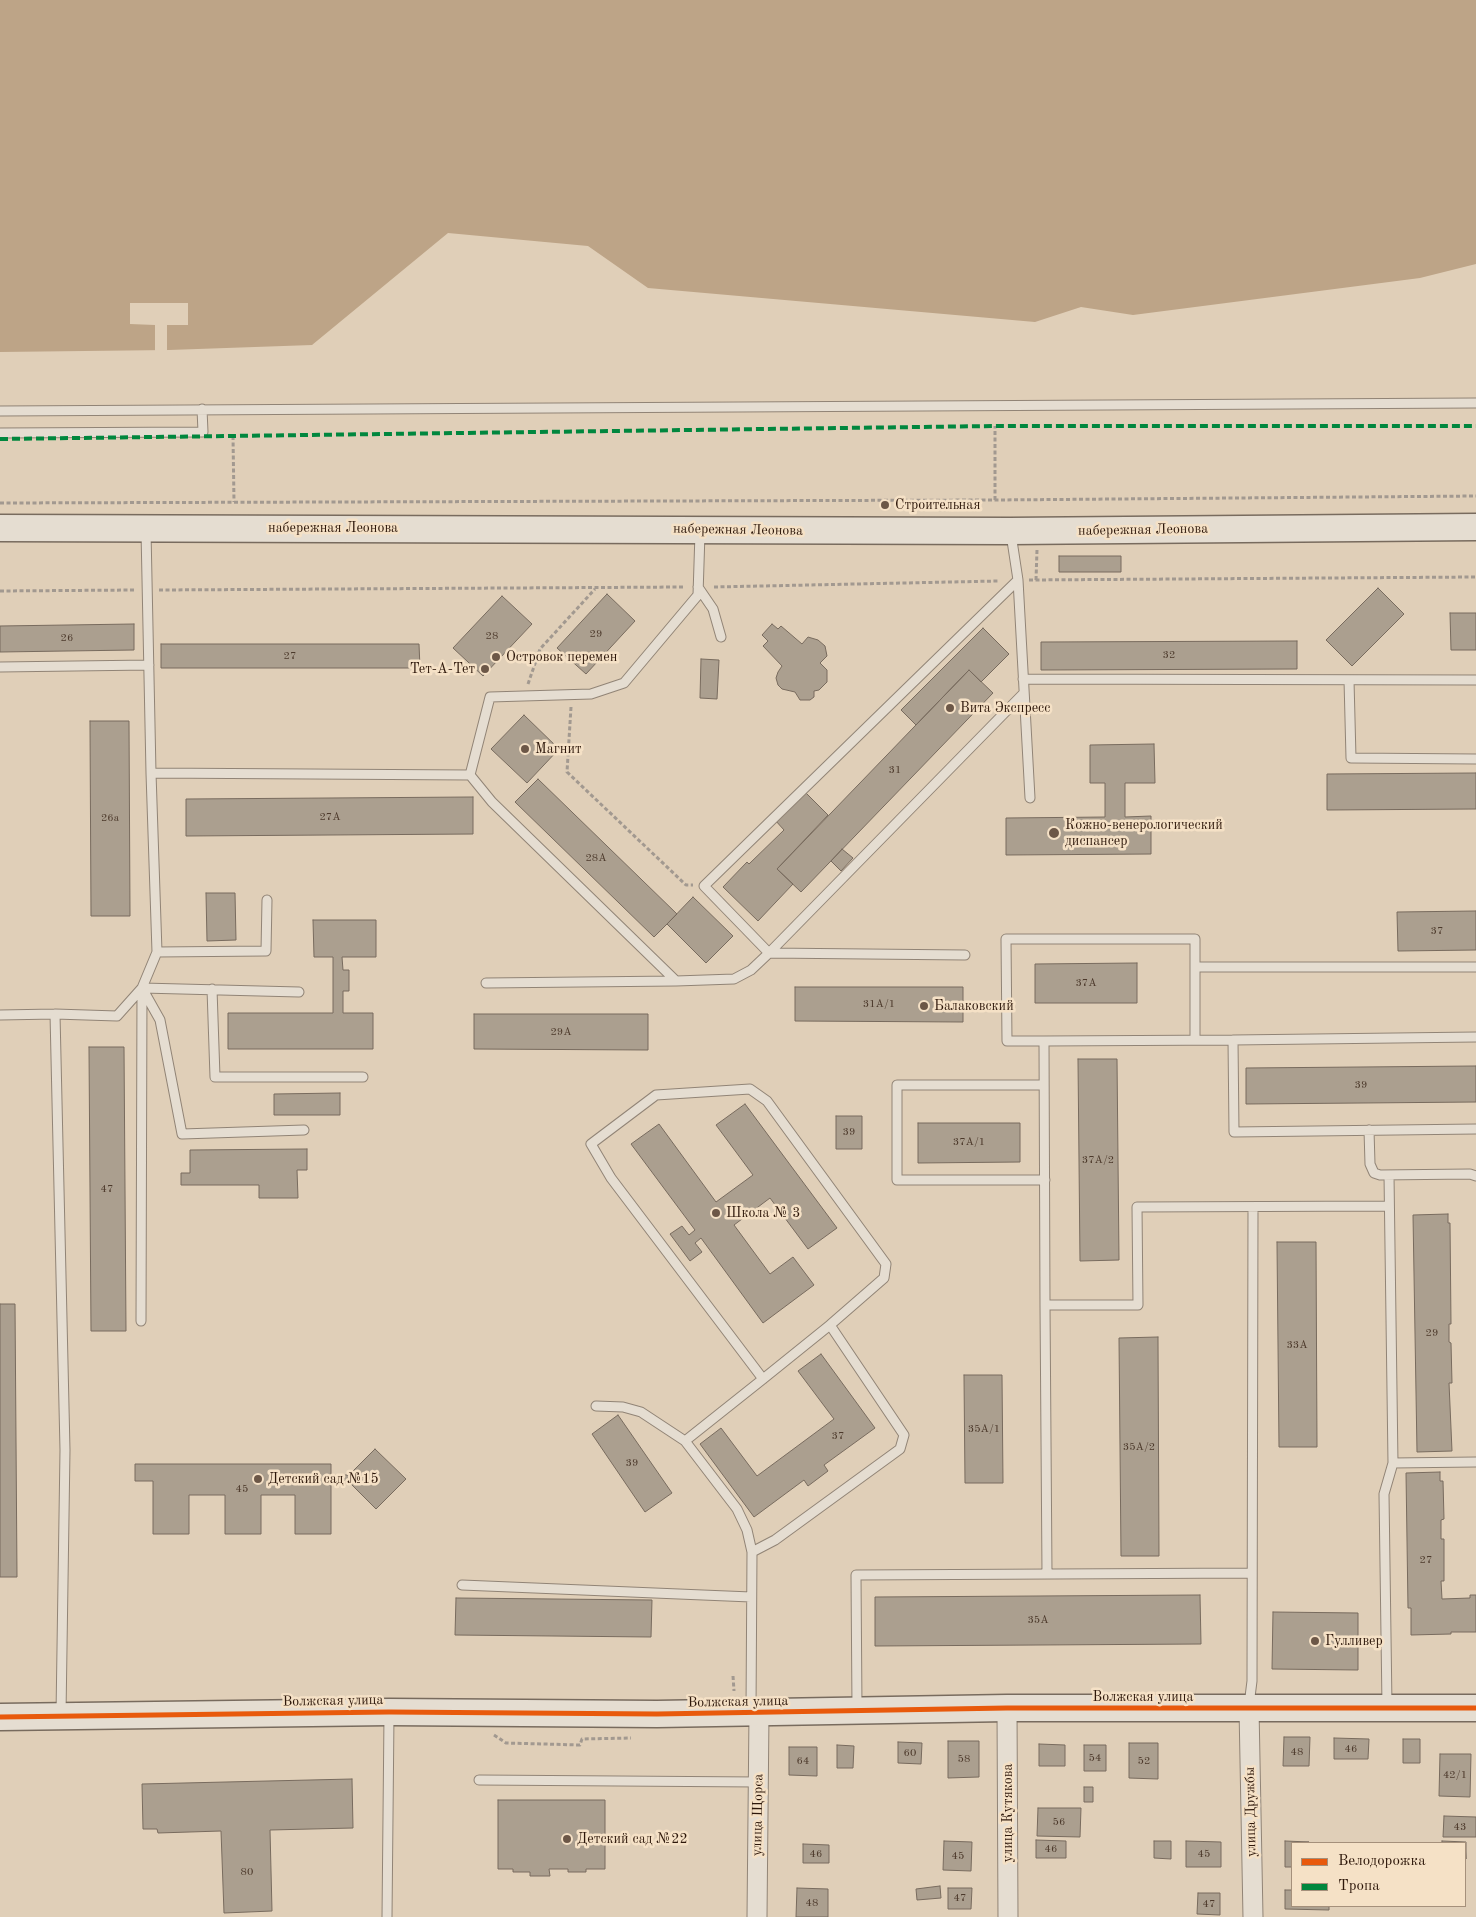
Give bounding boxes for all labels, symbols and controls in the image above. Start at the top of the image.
place label: Строительная [895,497,980,513]
marker: Строительная [879,499,891,511]
street label: набережная Леонова [268,520,398,536]
street label: набережная Леонова [673,520,803,540]
street label: набережная Леонова [1078,520,1208,540]
house number: 29 [590,627,602,641]
house number: 28 [486,629,498,643]
house number: 26 [61,631,73,645]
house number: 32 [1163,648,1175,662]
house number: 27 [284,649,296,663]
place label: Островок перемен [506,649,617,665]
marker: Островок перемен [490,651,502,663]
place label: Тет-А-Тет [410,661,475,677]
marker: Тет-А-Тет [479,663,491,675]
place label: Вита Экспресс [960,700,1050,716]
marker: Вита Экспресс [944,702,956,714]
place label: Магнит [535,741,582,757]
marker: Магнит [519,743,531,755]
house number: 31 [889,763,901,777]
house number: 27А [319,810,341,824]
house number: 26а [101,811,119,825]
place label: Кожно-венерологический диспансер [1065,817,1223,850]
marker: Кожно-венерологический диспансер [1047,826,1061,840]
house number: 28А [585,851,607,865]
house number: 37 [1431,924,1443,938]
house number: 37А [1075,976,1097,990]
house number: 31А/1 [863,997,895,1011]
place label: Балаковский [934,998,1014,1014]
marker: Балаковский [918,1000,930,1012]
house number: 29А [550,1025,572,1039]
house number: 39 [1355,1078,1367,1092]
house number: 39 [843,1125,855,1139]
house number: 37А/1 [953,1135,985,1149]
house number: 37А/2 [1082,1153,1114,1167]
house number: 47 [101,1182,113,1196]
place label: Школа № 3 [726,1205,800,1221]
marker: Школа № 3 [710,1207,722,1219]
house number: 29 [1426,1326,1438,1340]
house number: 33А [1286,1338,1308,1352]
house number: 35А/1 [968,1422,1000,1436]
house number: 37 [832,1429,844,1443]
house number: 35А/2 [1123,1440,1155,1454]
house number: 39 [626,1456,638,1470]
place label: Детский сад №15 [268,1471,379,1487]
marker: Детский сад №15 [252,1473,264,1485]
house number: 45 [236,1482,248,1496]
house number: 27 [1420,1553,1432,1567]
house number: 35А [1027,1613,1049,1627]
place label: Гулливер [1325,1633,1383,1649]
marker: Гулливер [1309,1635,1321,1647]
street label: Волжская улица [1093,1689,1193,1705]
street label: Волжская улица [282,1692,384,1710]
street label: Волжская улица [687,1693,789,1711]
house number: 46 [1345,1742,1357,1756]
house number: 48 [1291,1745,1303,1759]
house number: 60 [904,1746,916,1760]
house number: 54 [1089,1751,1101,1765]
house number: 58 [958,1752,970,1766]
house number: 64 [797,1754,809,1768]
house number: 52 [1138,1754,1150,1768]
street label: улица Кутякова [1000,1764,1016,1862]
street label: улица Дружбы [1242,1767,1260,1857]
house number: 42/1 [1443,1768,1467,1782]
street label: улица Щорса [749,1774,767,1856]
house number: 56 [1053,1815,1065,1829]
house number: 43 [1454,1820,1466,1834]
place label: Детский сад №22 [577,1831,688,1847]
marker: Детский сад №22 [561,1833,573,1845]
house number: 46 [1045,1842,1057,1856]
legend [1291,1842,1466,1907]
house number: 46 [810,1847,822,1861]
house number: 45 [1198,1847,1210,1861]
house number: 45 [952,1849,964,1863]
text: Велодорожка [1338,1854,1426,1869]
house number: 80 [241,1865,253,1879]
text: Тропа [1338,1879,1380,1894]
house number: 47 [954,1891,966,1905]
house number: 48 [806,1896,818,1910]
house number: 47 [1203,1897,1215,1911]

